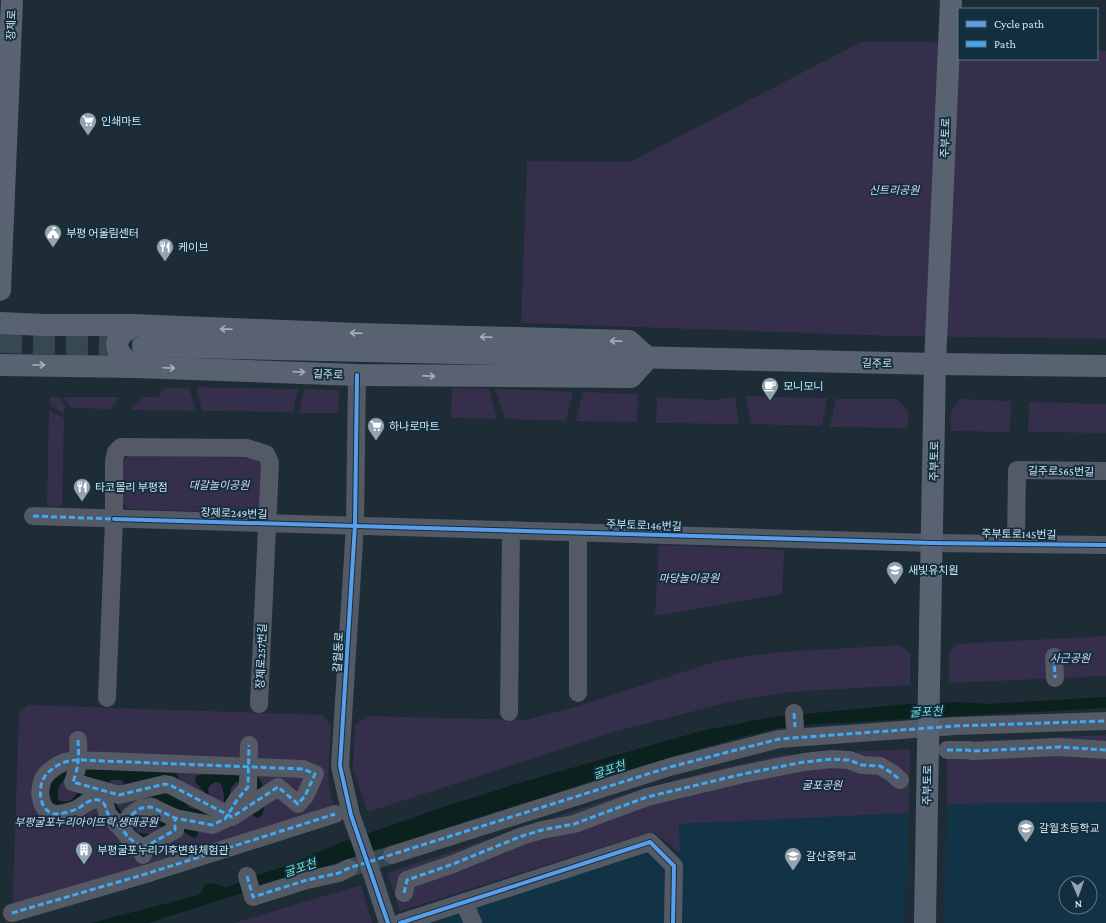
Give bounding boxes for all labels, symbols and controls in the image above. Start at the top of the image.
legend [958,8,1098,60]
street label: 장제로 [4,10,18,40]
text: Cycle path [994,17,1045,31]
text: Path [994,37,1016,51]
supermarket icon: 인쇄마트 [78,111,98,136]
place label: 인쇄마트 [101,115,141,127]
street label: 주부토로 [938,118,952,158]
park label: 신트리공원 [869,184,920,196]
public building icon: 부평 어울림센터 [43,223,63,248]
place label: 부평 어울림센터 [66,227,139,239]
restaurant icon: 케이브 [155,237,175,262]
place label: 케이브 [178,241,208,253]
one-way arrow [220,325,233,332]
one-way arrow [350,330,363,337]
one-way arrow [480,333,493,341]
one-way arrow [610,337,623,344]
street label: 길주로 [862,357,892,369]
one-way arrow [32,361,45,369]
one-way arrow [162,364,175,372]
street label: 길주로 [313,367,343,381]
one-way arrow [292,369,305,376]
one-way arrow [422,372,435,380]
cafe icon: 모니모니 [760,376,780,401]
place label: 모니모니 [783,380,823,392]
supermarket icon: 하나로마트 [366,416,386,441]
place label: 하나로마트 [389,420,440,432]
street label: 주부토로 [928,441,940,481]
street label: 길주로565번길 [1028,464,1094,478]
restaurant icon: 타코몰리 부평점 [72,477,92,502]
park label: 대갈놀이공원 [189,479,250,491]
place label: 타코몰리 부평점 [95,481,168,493]
street label: 장제로249번길 [200,506,268,520]
street label: 주부토로146번길 [606,518,682,532]
street label: 주부토로145번길 [981,527,1057,541]
school or university icon: 새빛유치원 [885,560,905,585]
place label: 새빛유치원 [908,564,959,576]
park label: 마당놀이공원 [659,572,720,584]
street label: 장제로257번길 [254,623,268,689]
street label: 갈월동로 [331,631,345,673]
park label: 사근공원 [1050,652,1091,664]
water label: 굴포천 [909,704,945,720]
water label: 굴포천 [591,758,629,782]
street label: 주부토로 [921,765,933,805]
park label: 굴포공원 [802,779,843,791]
park label: 부평굴포누리아이뜨락 생태공원 [14,816,159,828]
school or university icon: 갈월초등학교 [1016,818,1036,843]
place label: 갈월초등학교 [1039,822,1100,834]
building icon: 부평굴포누리기후변화체험관 [74,840,94,865]
place label: 부평굴포누리기후변화체험관 [97,844,229,856]
school or university icon: 갈산중학교 [783,846,803,871]
place label: 갈산중학교 [806,850,857,862]
water label: 굴포천 [282,856,320,880]
north arrow [1058,875,1098,915]
text: N [1074,899,1082,911]

